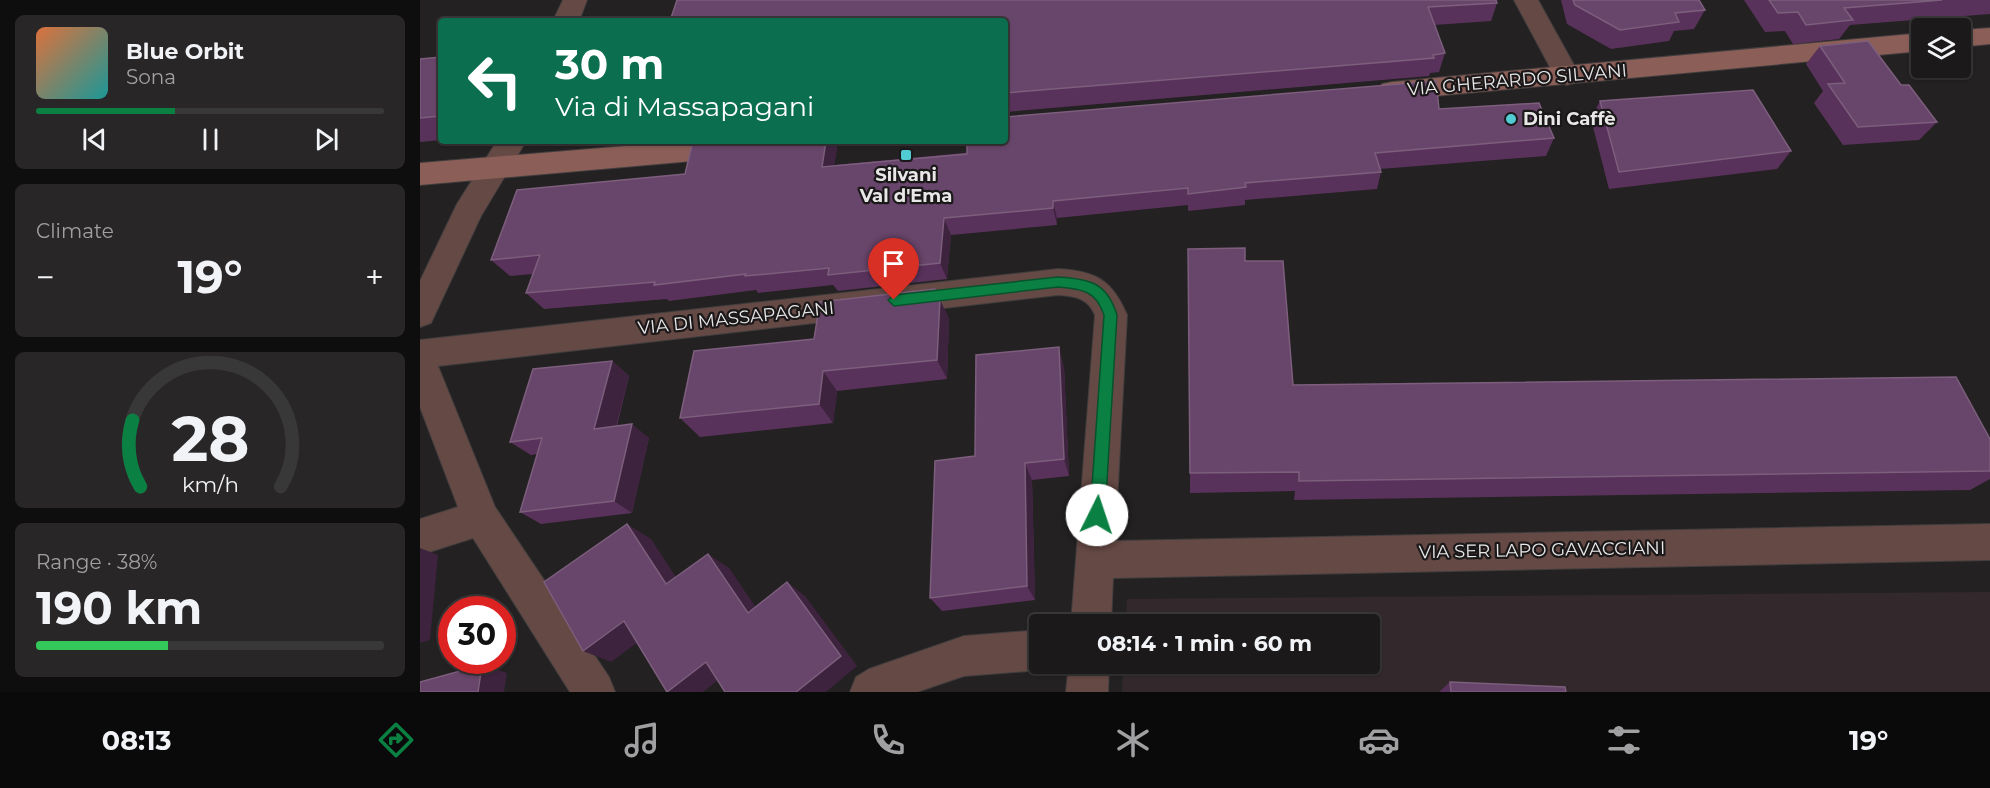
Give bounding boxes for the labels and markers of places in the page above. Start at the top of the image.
place label: Dini Caffè [1523,108,1616,130]
marker: Dini Caffè [1504,112,1518,126]
marker: Silvani Val d'Ema [899,148,913,162]
place label: Silvani Val d'Ema [859,164,952,207]
pin [868,238,919,300]

